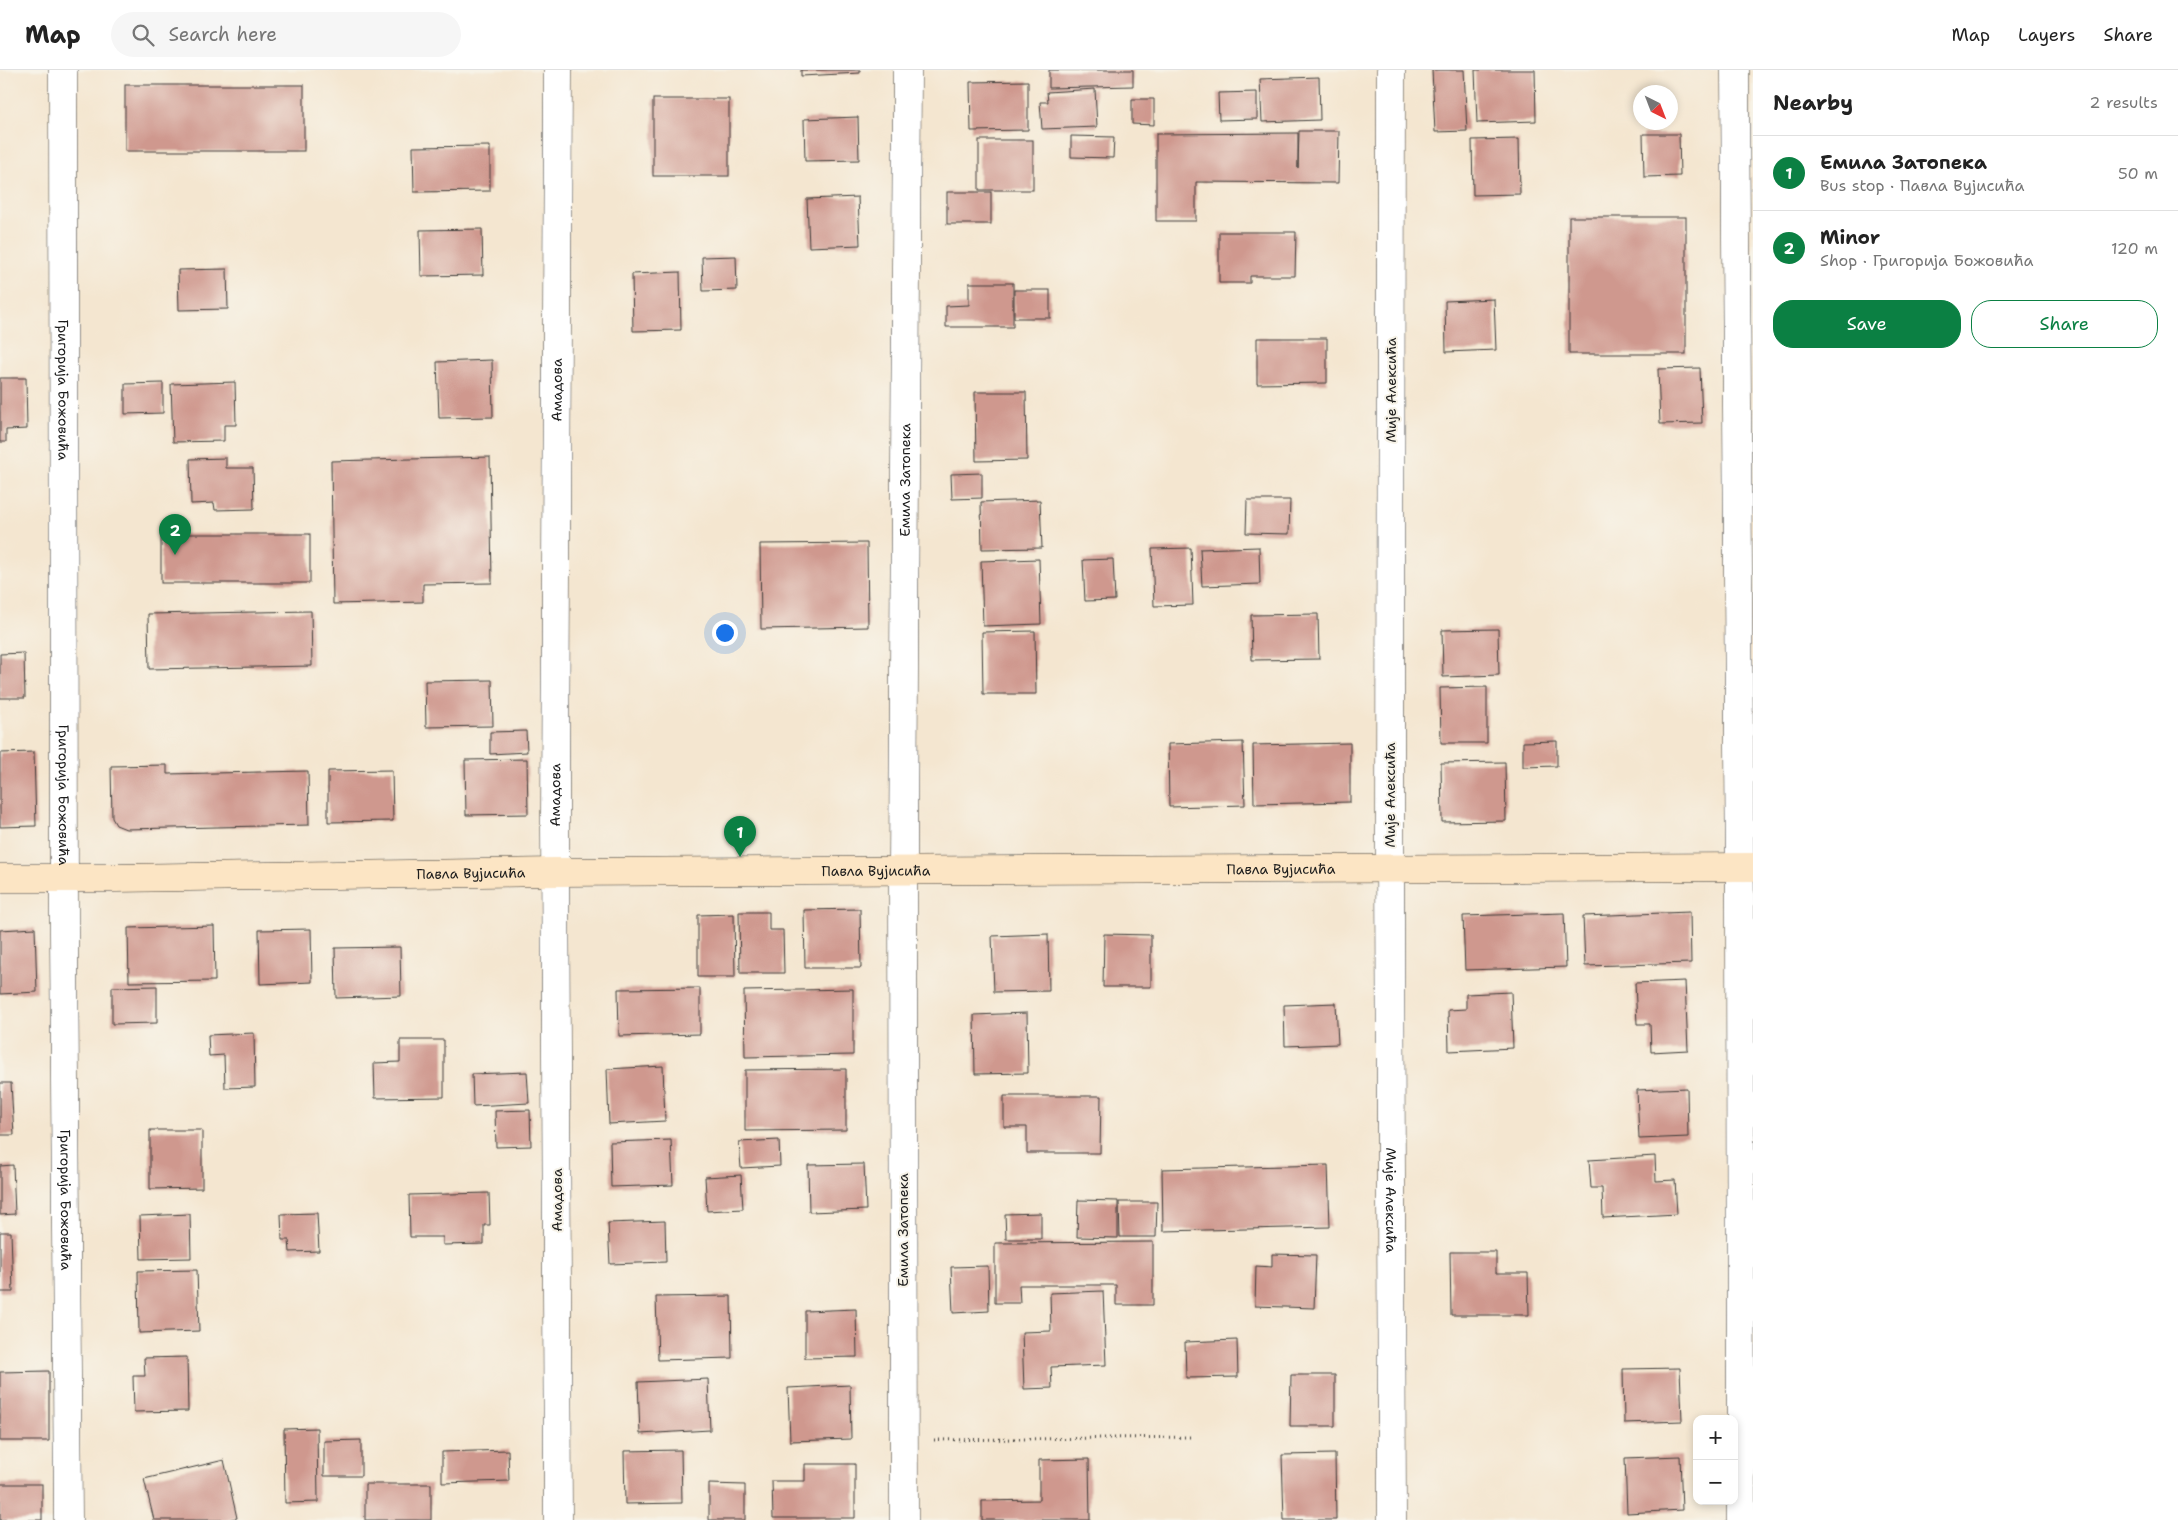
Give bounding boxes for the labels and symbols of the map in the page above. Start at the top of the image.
north arrow [1633,85,1678,130]
street label: Григорија Божовића [54,320,72,461]
street label: Мије Алексића [1382,337,1400,443]
street label: Амадова [548,358,566,422]
street label: Емила Затопека [896,423,914,537]
pin: 2 [159,514,191,555]
your location [712,620,738,646]
street label: Григорија Божовића [55,725,73,866]
street label: Мије Алексића [1381,742,1399,848]
street label: Амадова [546,763,564,827]
pin: 1 [724,816,756,857]
street label: Павла Вујисића [1226,860,1336,878]
street label: Павла Вујисића [821,861,931,880]
street label: Павла Вујисића [416,863,526,883]
street label: Григорија Божовића [56,1129,75,1271]
street label: Мије Алексића [1382,1147,1400,1253]
street label: Амадова [548,1168,566,1232]
street label: Емила Затопека [894,1173,912,1287]

